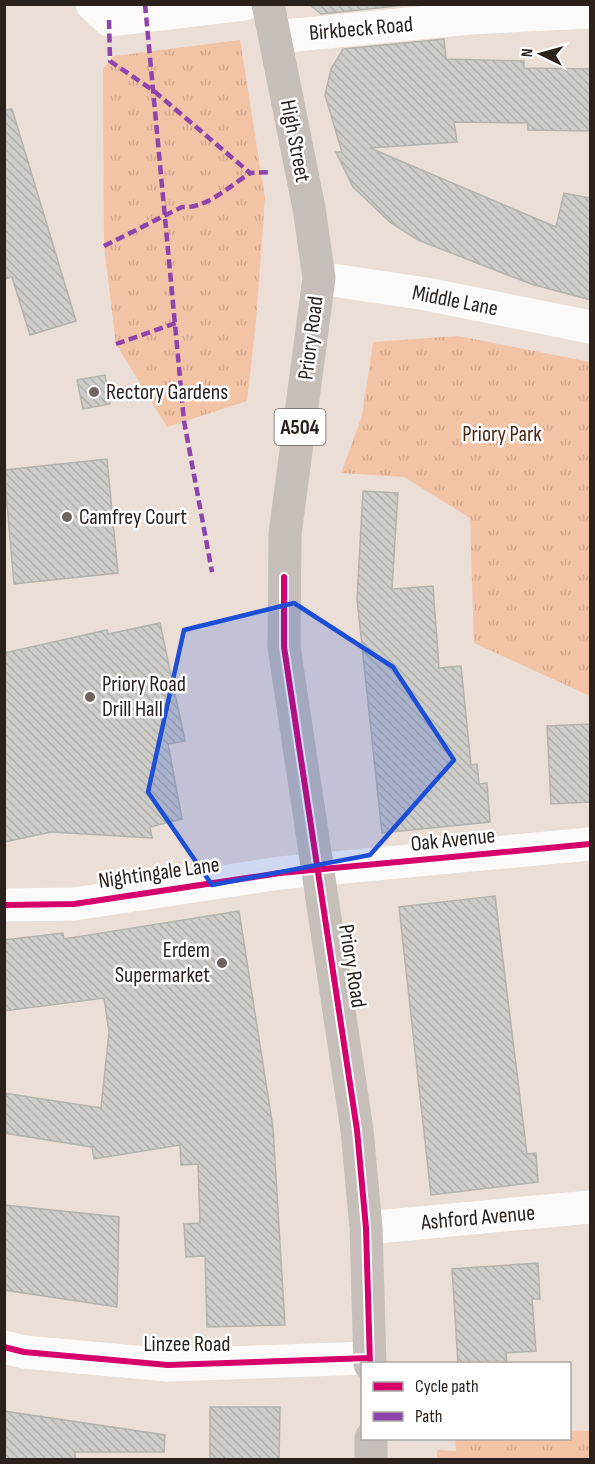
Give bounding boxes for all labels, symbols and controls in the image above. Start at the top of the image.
street label: Birkbeck Road [308,11,414,47]
north arrow [511,24,571,84]
text: N [518,48,537,58]
street label: High Street [274,97,316,185]
street label: Middle Lane [410,279,500,323]
street label: Priory Road [292,295,330,381]
place label: Rectory Gardens [106,379,228,406]
marker: Rectory Gardens [87,385,101,399]
road number: A504 [274,409,326,445]
park label: Priory Park [462,421,542,448]
place label: Camfrey Court [79,504,187,531]
marker: Camfrey Court [60,510,74,524]
place label: Priory Road Drill Hall [102,671,186,723]
marker: Priory Road Drill Hall [83,690,97,704]
street label: Oak Avenue [409,822,497,858]
street label: Nightingale Lane [97,851,221,895]
street label: Priory Road [332,922,372,1010]
place label: Erdem Supermarket [115,937,210,989]
marker: Erdem Supermarket [215,956,229,970]
street label: Ashford Avenue [419,1200,536,1237]
street label: Linzee Road [143,1331,231,1358]
legend [361,1362,571,1440]
text: Cycle path [415,1376,479,1397]
text: Path [415,1406,443,1427]

